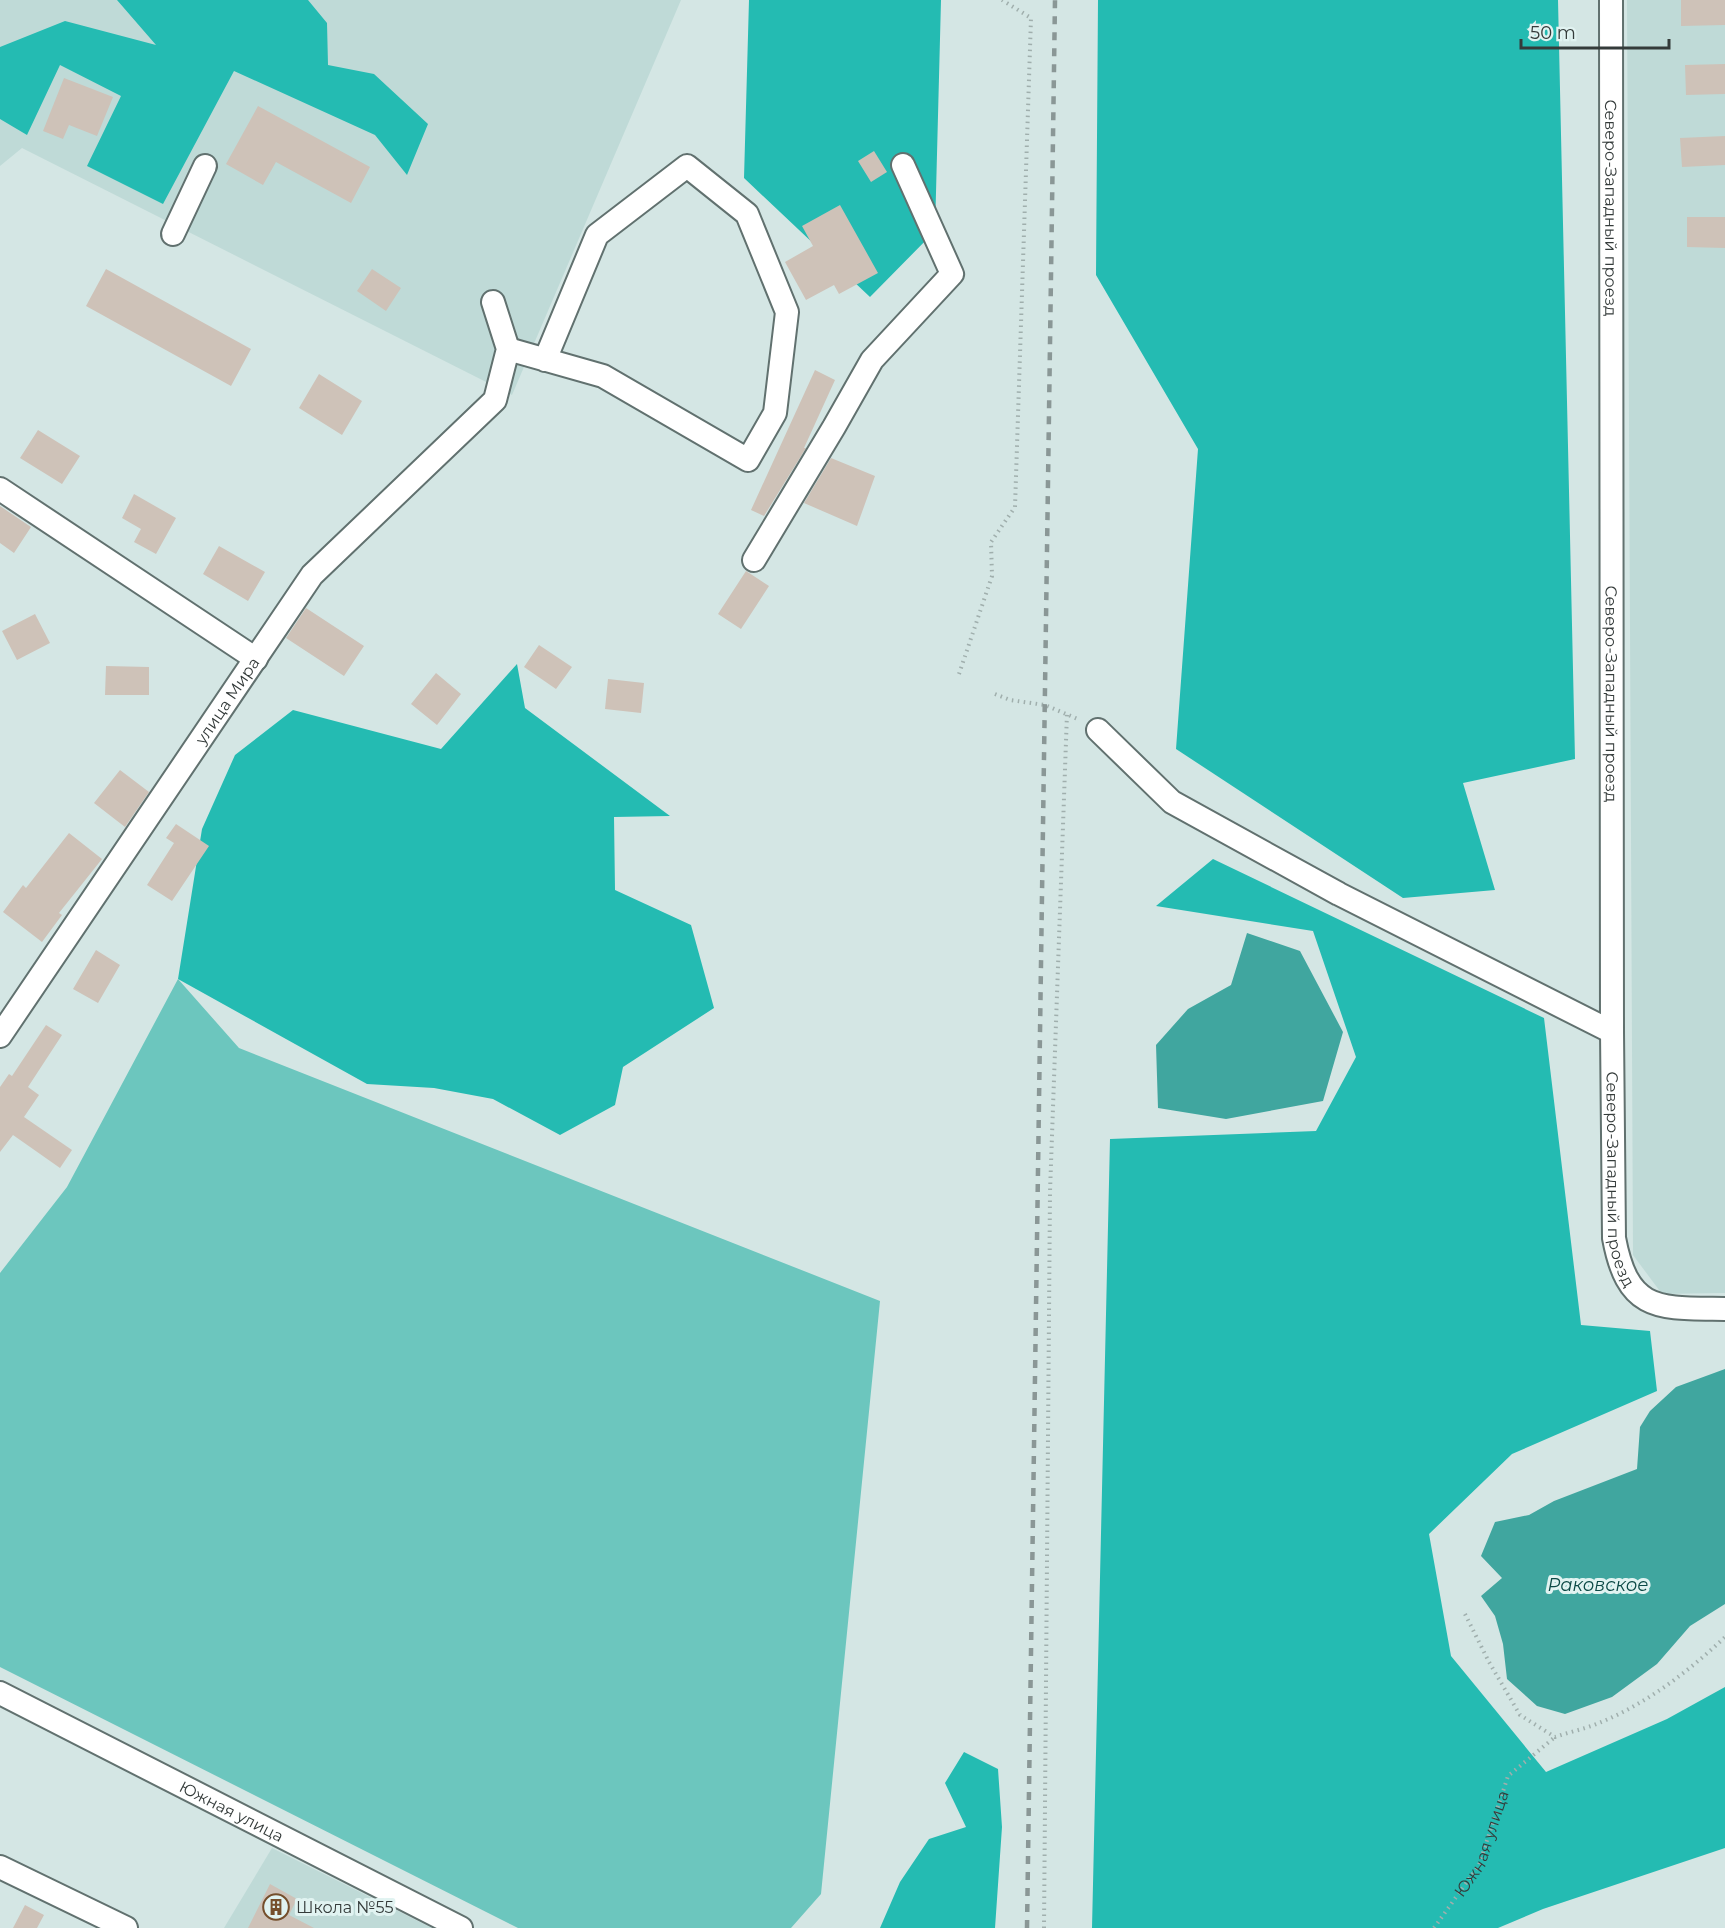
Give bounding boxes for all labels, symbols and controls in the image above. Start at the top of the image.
scale bar [1521,12,1670,50]
text: 50 m [1530,22,1576,44]
street label: Северо-Западный проезд [1602,99,1621,317]
street label: Северо-Западный проезд [1602,585,1621,803]
street label: улица Мира [190,653,263,749]
street label: Северо-Западный проезд [1603,1071,1639,1290]
water label: Раковское [1548,1574,1648,1596]
street label: Южная улица [176,1777,287,1846]
street label: Южная улица [1450,1788,1512,1900]
building icon: Школа №55 [261,1892,291,1922]
place label: Школа №55 [296,1898,394,1917]

